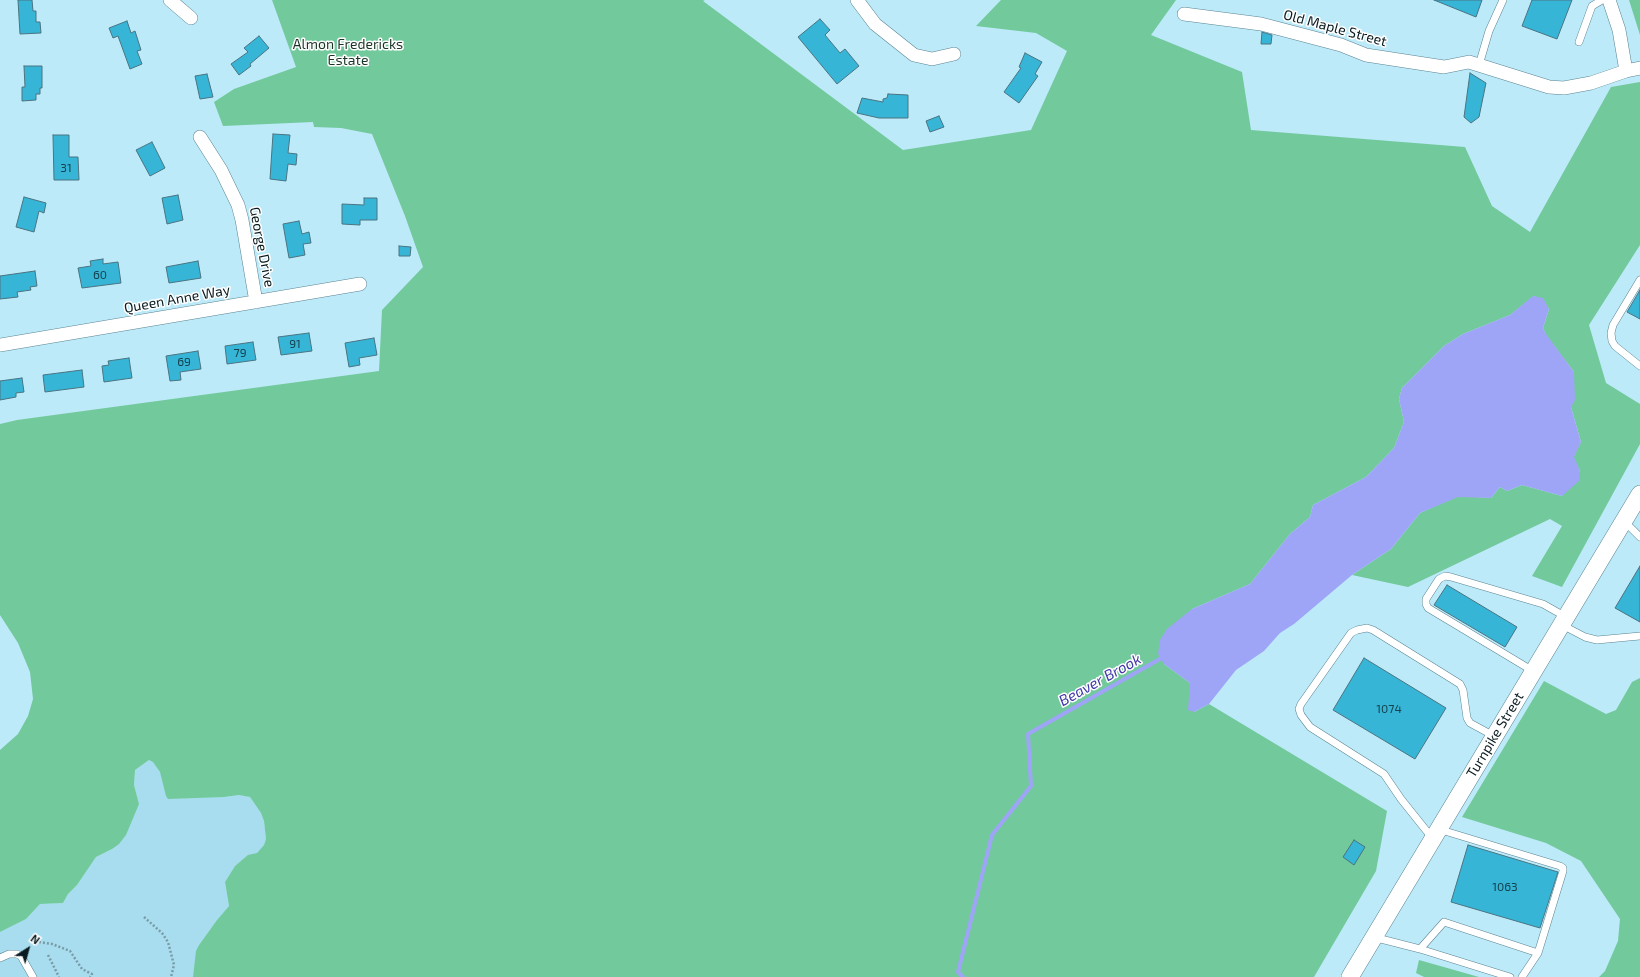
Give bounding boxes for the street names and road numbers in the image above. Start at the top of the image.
street label: Old Maple Street [1281,6,1389,50]
street label: George Drive [246,205,278,289]
street label: Queen Anne Way [123,281,231,317]
street label: Turnpike Street [1463,689,1527,781]

